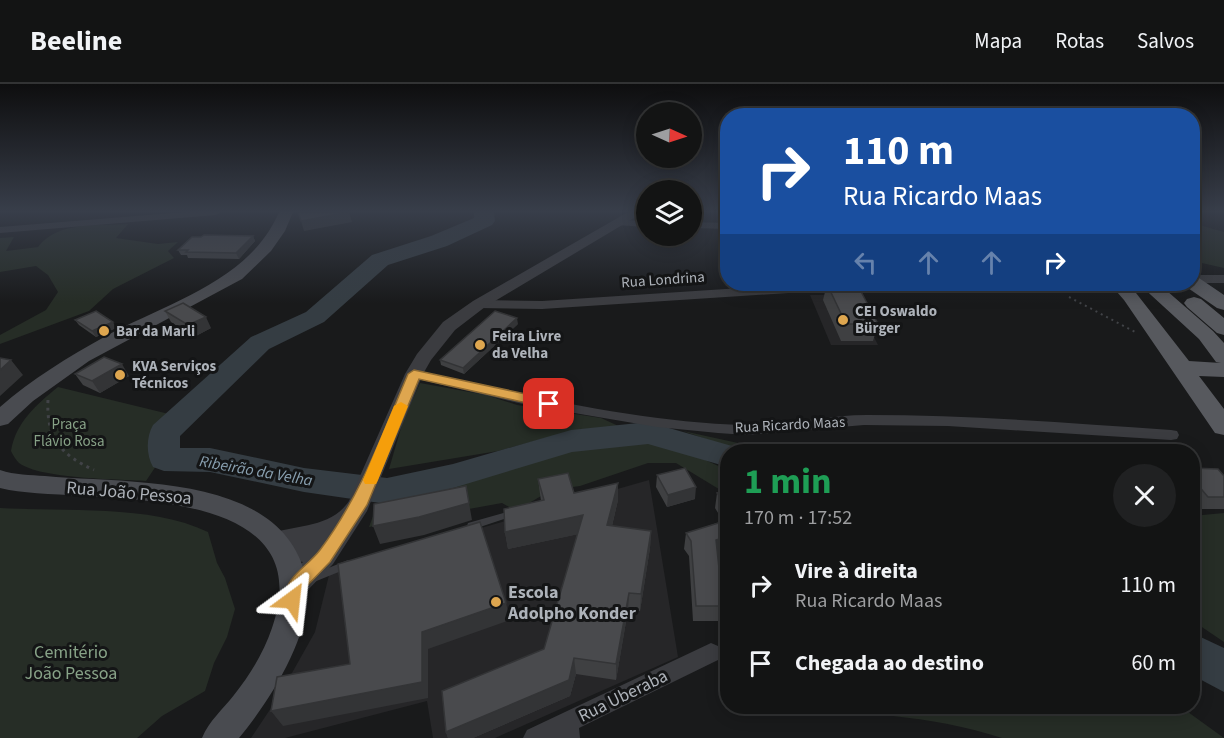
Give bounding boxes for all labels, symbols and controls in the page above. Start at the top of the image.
text: Beeline [30,21,122,61]
text: Mapa [974,26,1022,56]
text: Rotas [1055,26,1104,56]
text: Salvos [1137,26,1194,56]
north arrow [636,102,702,168]
map controls [636,102,702,246]
text: 110 m [843,121,954,181]
icon: right [744,132,822,210]
text: Rua Ricardo Maas [843,177,1042,216]
button: layers [636,180,702,246]
icon: left [849,246,882,279]
icon: ahead [912,246,945,279]
icon: ahead [975,246,1008,279]
icon: right [1038,246,1071,279]
street label: Rua Londrina [621,267,705,293]
place label: CEI Oswaldo Bürger [855,301,937,339]
marker: CEI Oswaldo Bürger [836,313,850,327]
place label: Bar da Marli [116,321,195,342]
marker: Bar da Marli [97,324,111,338]
place label: Feira Livre da Velha [492,326,562,364]
marker: Feira Livre da Velha [473,338,487,352]
place label: KVA Serviços Técnicos [132,356,217,394]
marker: KVA Serviços Técnicos [113,368,127,382]
pin [523,378,574,429]
icon: arrive [532,387,565,420]
street label: Rua Ricardo Maas [734,412,846,438]
park label: Praça Flávio Rosa [34,414,104,452]
water label: Ribeirão da Velha [198,450,315,492]
text: 1 min [744,456,832,507]
button: close [1113,464,1176,527]
street label: Rua João Pessoa [65,475,193,511]
text: 170 m · 17:52 [744,504,852,532]
text: Vire à direita [795,555,918,587]
position arrow [260,568,324,632]
icon: right [744,569,777,602]
text: 110 m [1121,569,1176,601]
place label: Escola Adolpho Konder [507,580,637,626]
text: Rua Ricardo Maas [795,587,942,615]
marker: Escola Adolpho Konder [489,595,503,609]
park label: Cemitério João Pessoa [25,640,117,686]
icon: arrive [744,647,777,680]
text: Chegada ao destino [795,647,984,679]
text: 60 m [1131,647,1176,679]
street label: Rua Uberaba [574,664,672,728]

